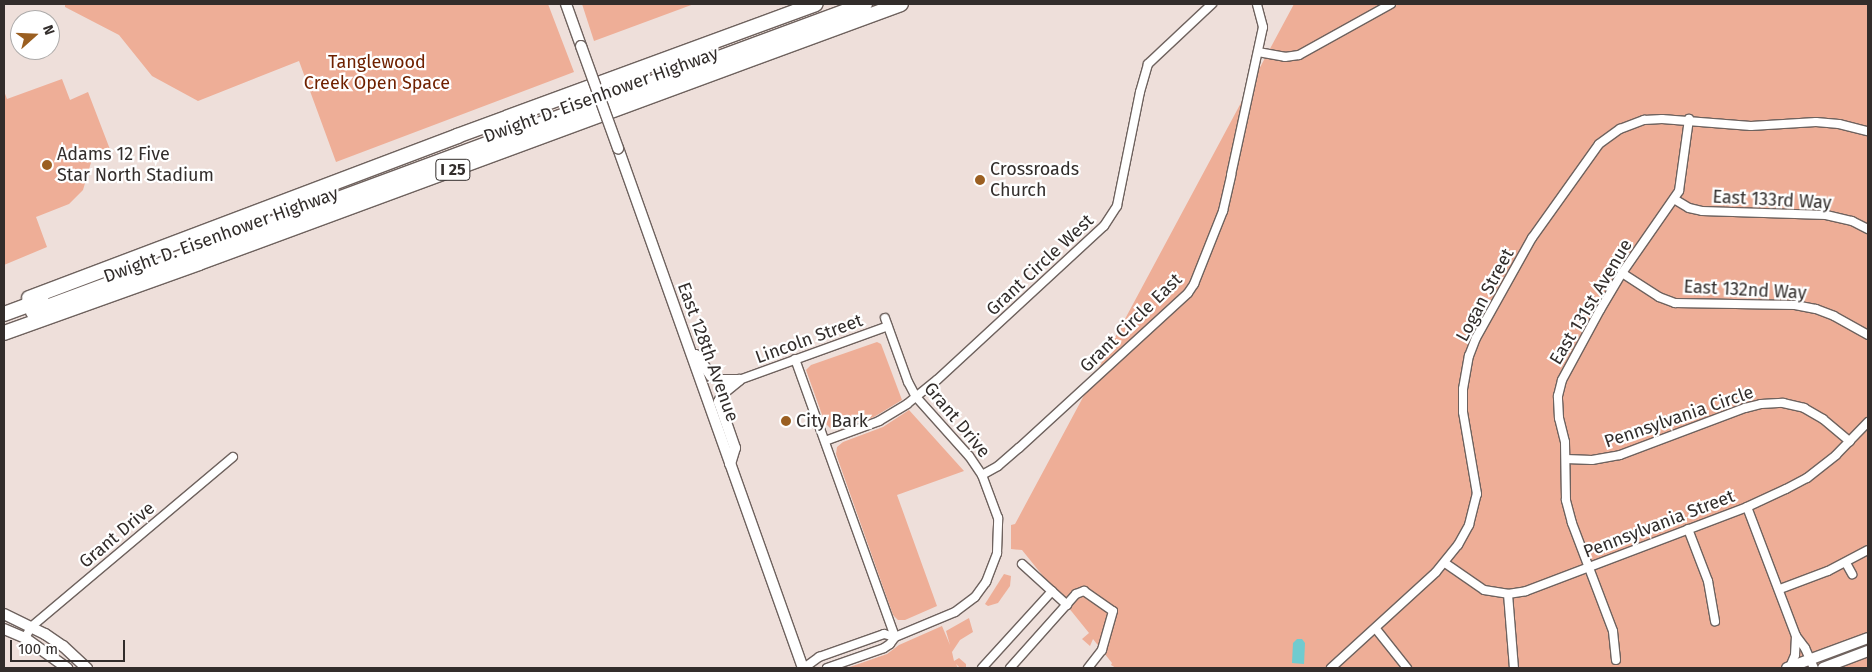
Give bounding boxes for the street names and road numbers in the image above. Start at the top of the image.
street label: Dwight D. Eisenhower Highway [481,42,721,148]
road number: I 25 [434,156,472,184]
street label: Dwight D. Eisenhower Highway [101,182,341,288]
street label: East 133rd Way [1712,186,1832,214]
street label: Grant Circle West [982,210,1098,320]
street label: East 131st Avenue [1545,235,1637,369]
street label: Logan Street [1452,245,1518,345]
street label: Grant Circle East [1076,269,1186,377]
street label: East 132nd Way [1683,276,1807,304]
street label: East 128th Avenue [673,279,743,425]
street label: Lincoln Street [752,310,866,368]
street label: Grant Drive [919,378,995,462]
street label: Pennsylvania Circle [1601,381,1757,453]
street label: Pennsylvania Street [1580,485,1738,563]
street label: Grant Drive [75,497,159,573]

